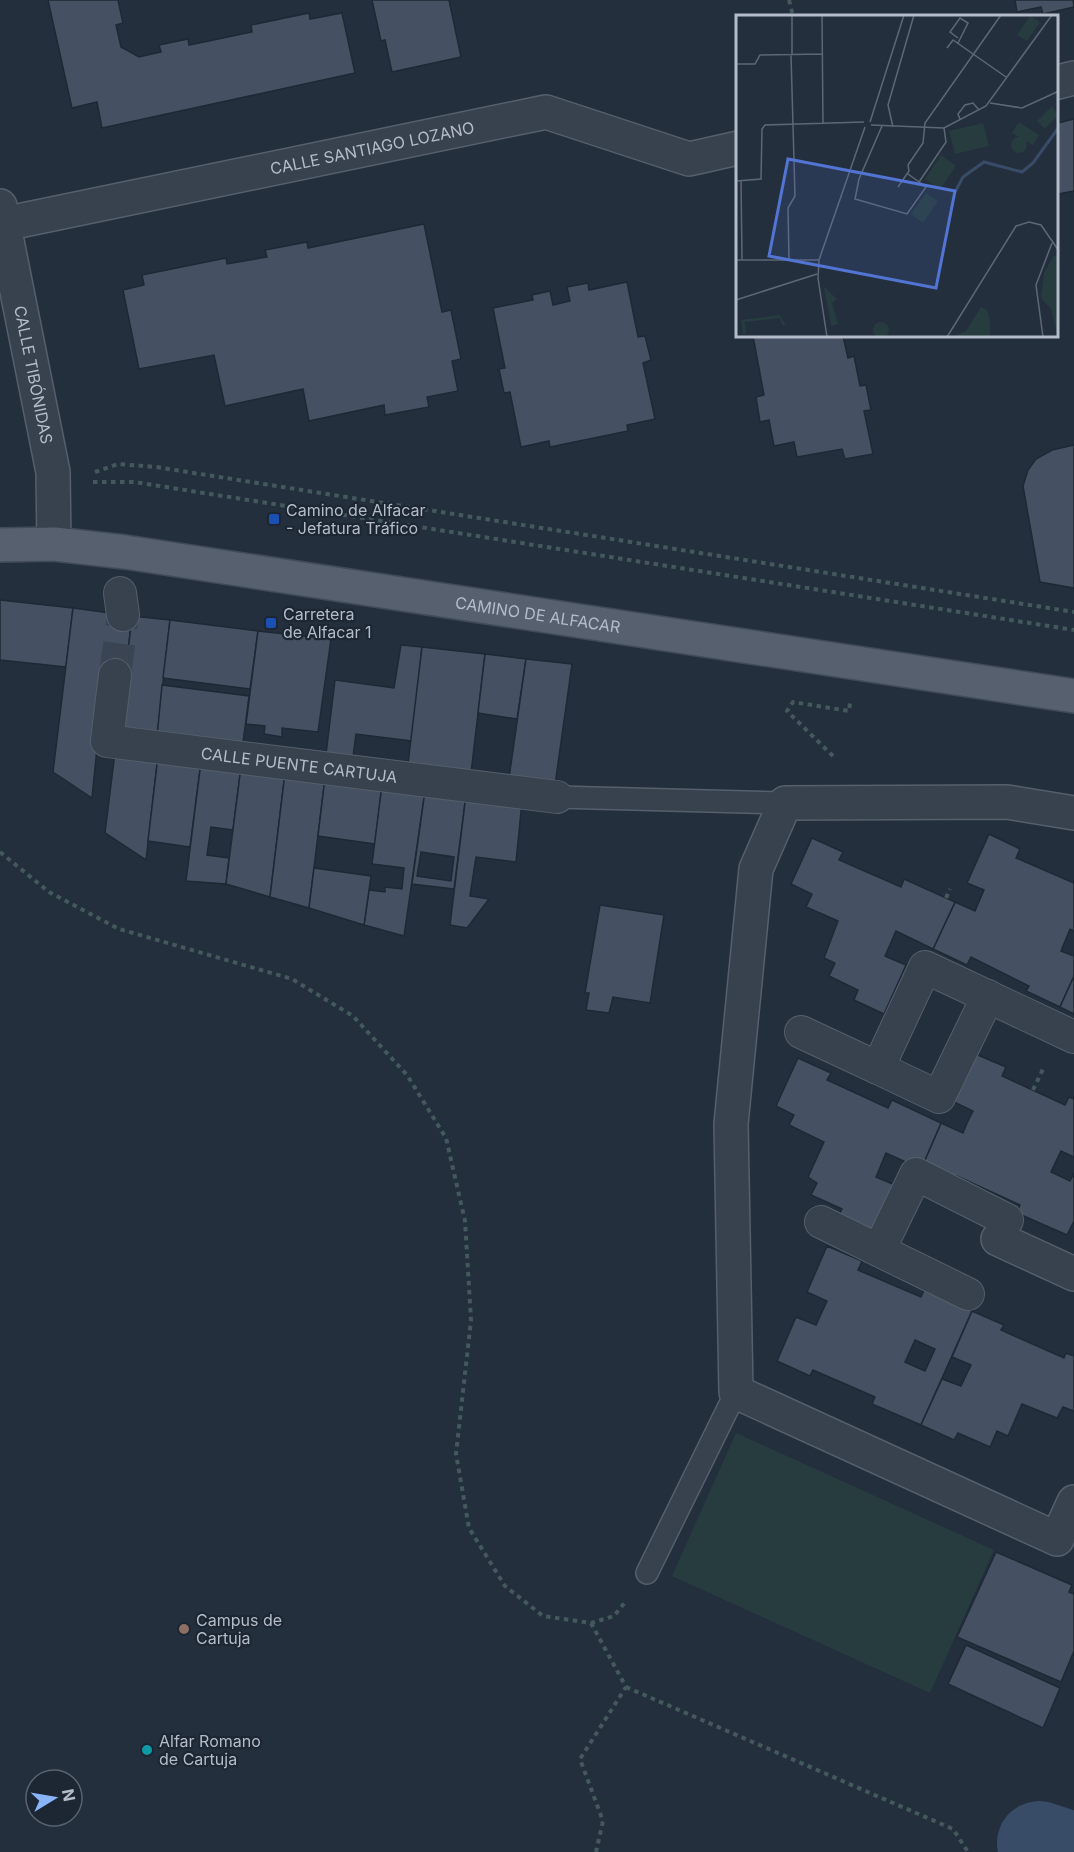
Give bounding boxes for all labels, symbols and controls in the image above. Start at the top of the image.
inset map [736,15,1059,338]
street label: CALLE SANTIAGO LOZANO [268,117,476,179]
street label: CALLE TIBÓNIDAS [10,304,57,446]
place label: Camino de Alfacar - Jefatura Tráfico [286,500,426,538]
marker: Camino de Alfacar - Jefatura Tráfico [267,512,281,526]
street label: CAMINO DE ALFACAR [454,592,622,637]
place label: Carretera de Alfacar 1 [283,604,372,642]
marker: Carretera de Alfacar 1 [264,616,278,630]
street label: CALLE PUENTE CARTUJA [200,743,398,787]
place label: Campus de Cartuja [196,1610,282,1648]
marker: Campus de Cartuja [177,1622,191,1636]
place label: Alfar Romano de Cartuja [159,1731,261,1769]
marker: Alfar Romano de Cartuja [140,1743,154,1757]
north arrow [24,1768,84,1828]
text: N [58,1787,80,1803]

